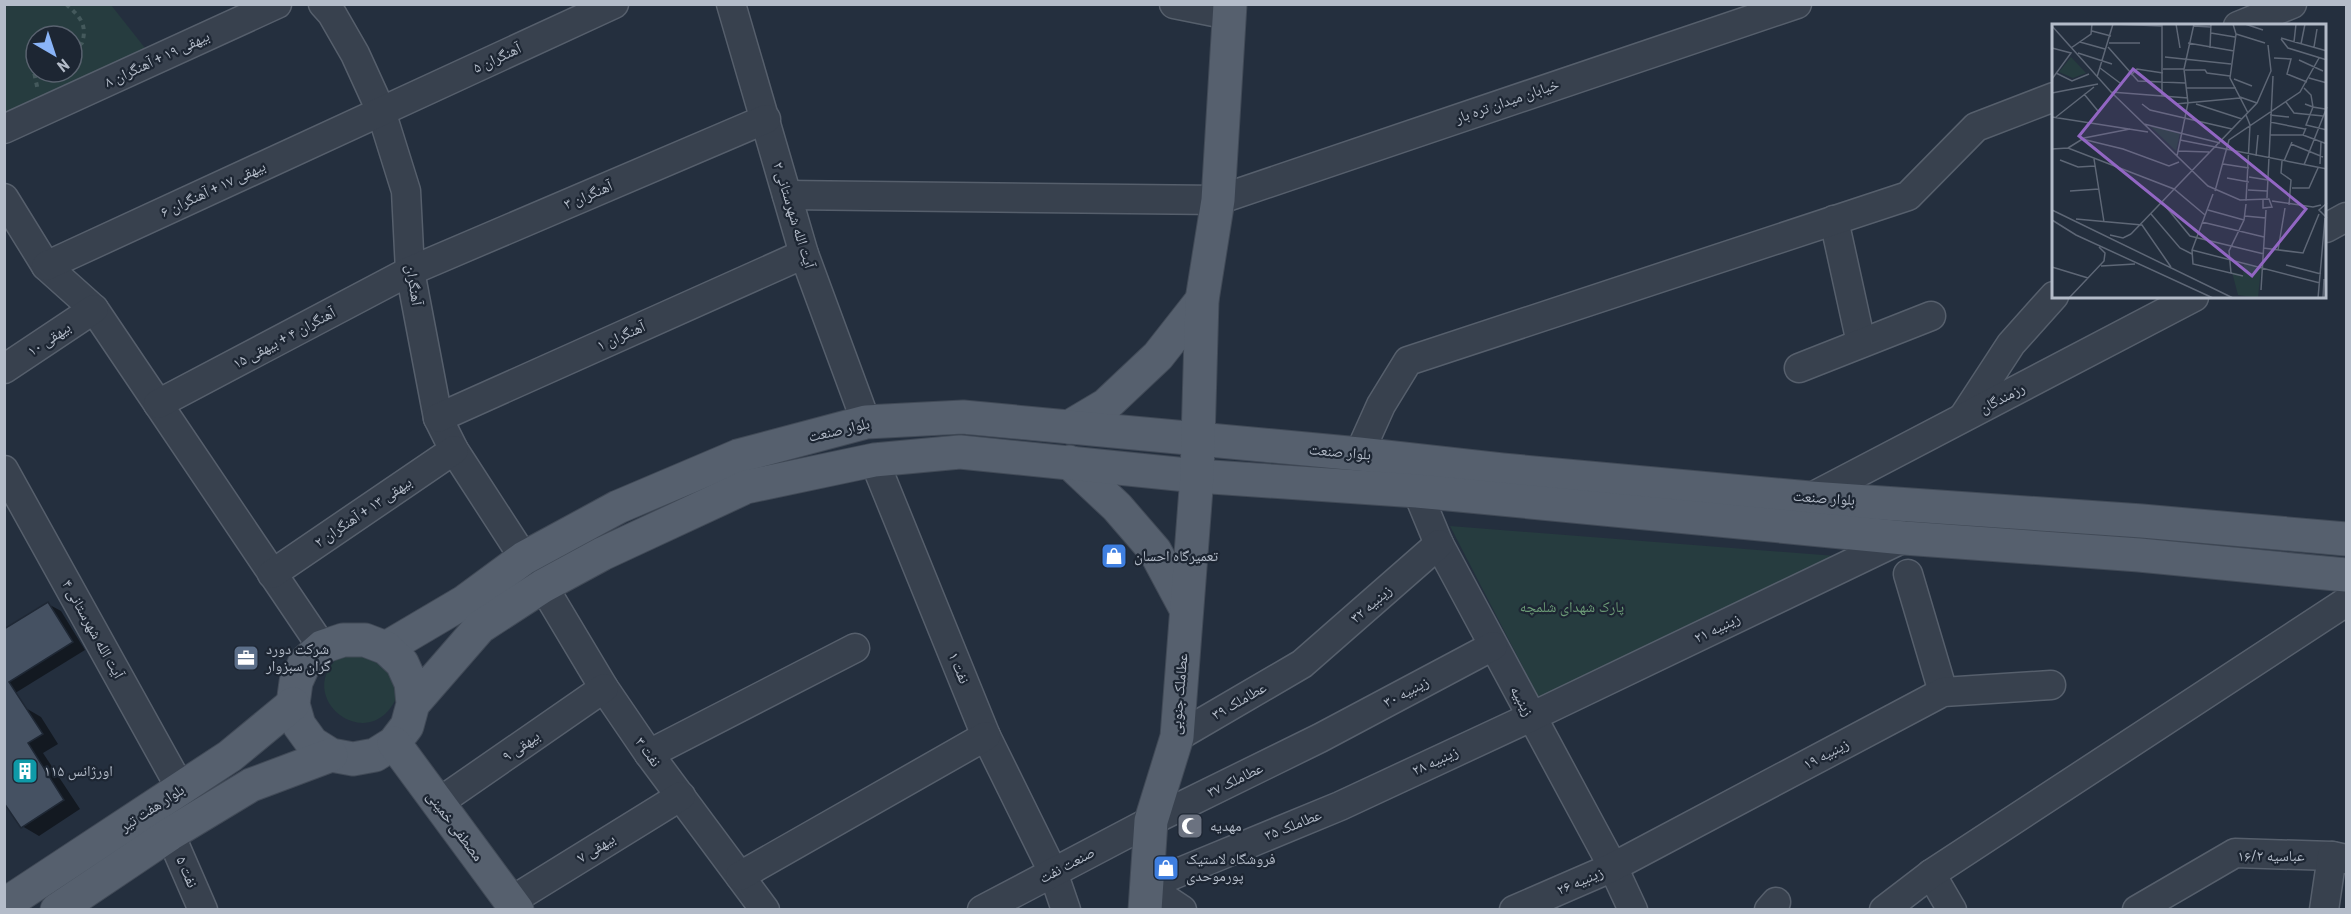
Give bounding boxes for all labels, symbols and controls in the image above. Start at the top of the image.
north arrow [24,24,84,84]
inset map [2052,24,2327,298]
street label: بیهقی ۱۹ + آهنگران ۸ [102,27,213,92]
street label: آهنگران ۵ [470,39,525,78]
text: N [53,55,73,76]
street label: خیابان میدان تره بار [1452,75,1562,128]
street label: بیهقی ۱۷ + آهنگران ۶ [158,157,269,222]
street label: آیت الله شهرستانی ۲ [768,160,819,272]
street label: آهنگران ۳ [561,176,617,214]
street label: آهنگران [401,263,426,308]
street label: آهنگران ۴ + بیهقی ۱۵ [230,303,340,374]
street label: آهنگران ۱ [594,317,649,356]
street label: بیهقی ۱۰ [24,318,75,361]
street label: رزمندگان [1976,379,2028,418]
street label: بلوار صنعت [807,414,871,446]
street label: بلوار صنعت [1308,440,1372,464]
street label: بیهقی ۱۳ + آهنگران ۲ [311,473,416,552]
street label: بلوار صنعت [1792,487,1856,509]
shop icon: تعمیرگاه احسان [1099,541,1129,571]
place label: تعمیرگاه احسان [1134,547,1219,566]
street label: آیت الله شهرستانی ۴ [57,576,128,683]
street label: زینبیه ۳۲ [1347,581,1395,627]
park label: پارک شهدای شلمچه [1520,598,1624,617]
street label: زینبیه ۲۱ [1691,609,1743,647]
place label: شرکت دورد گران سبزوار [265,640,331,676]
office icon: شرکت دورد گران سبزوار [231,643,261,673]
street label: نفت ۱ [945,650,973,686]
street label: عطاملک جنوبی [1166,652,1193,736]
street label: زینبیه ۳۰ [1380,673,1432,711]
street label: عطاملک ۳۹ [1209,678,1270,724]
street label: زینبیه [1507,683,1538,719]
street label: بیهقی ۹ [499,727,544,766]
street label: نفت ۳ [631,734,665,770]
street label: زینبیه ۱۹ [1800,735,1852,773]
street label: زینبیه ۲۸ [1409,742,1461,779]
building icon: اورژانس ۱۱۵ [10,756,40,786]
street label: عطاملک ۳۷ [1204,759,1266,801]
place label: اورژانس ۱۱۵ [44,762,113,781]
street label: بلوار هفت تیر [115,780,188,836]
street label: مصطفی خمینی [422,787,487,865]
street label: عطاملک ۳۵ [1262,805,1325,845]
mosque icon: مهدیه [1175,811,1205,841]
place label: مهدیه [1210,817,1242,835]
street label: بیهقی ۷ [574,829,619,867]
street label: صنعت نفت [1036,843,1098,887]
street label: عباسیه ۱۶/۲ [2237,847,2305,865]
place label: فروشگاه لاستیک پورموحدی [1186,850,1276,886]
shop icon: فروشگاه لاستیک پورموحدی [1151,853,1181,883]
street label: نفت ۵ [172,854,202,890]
street label: زینبیه ۲۶ [1554,863,1606,899]

